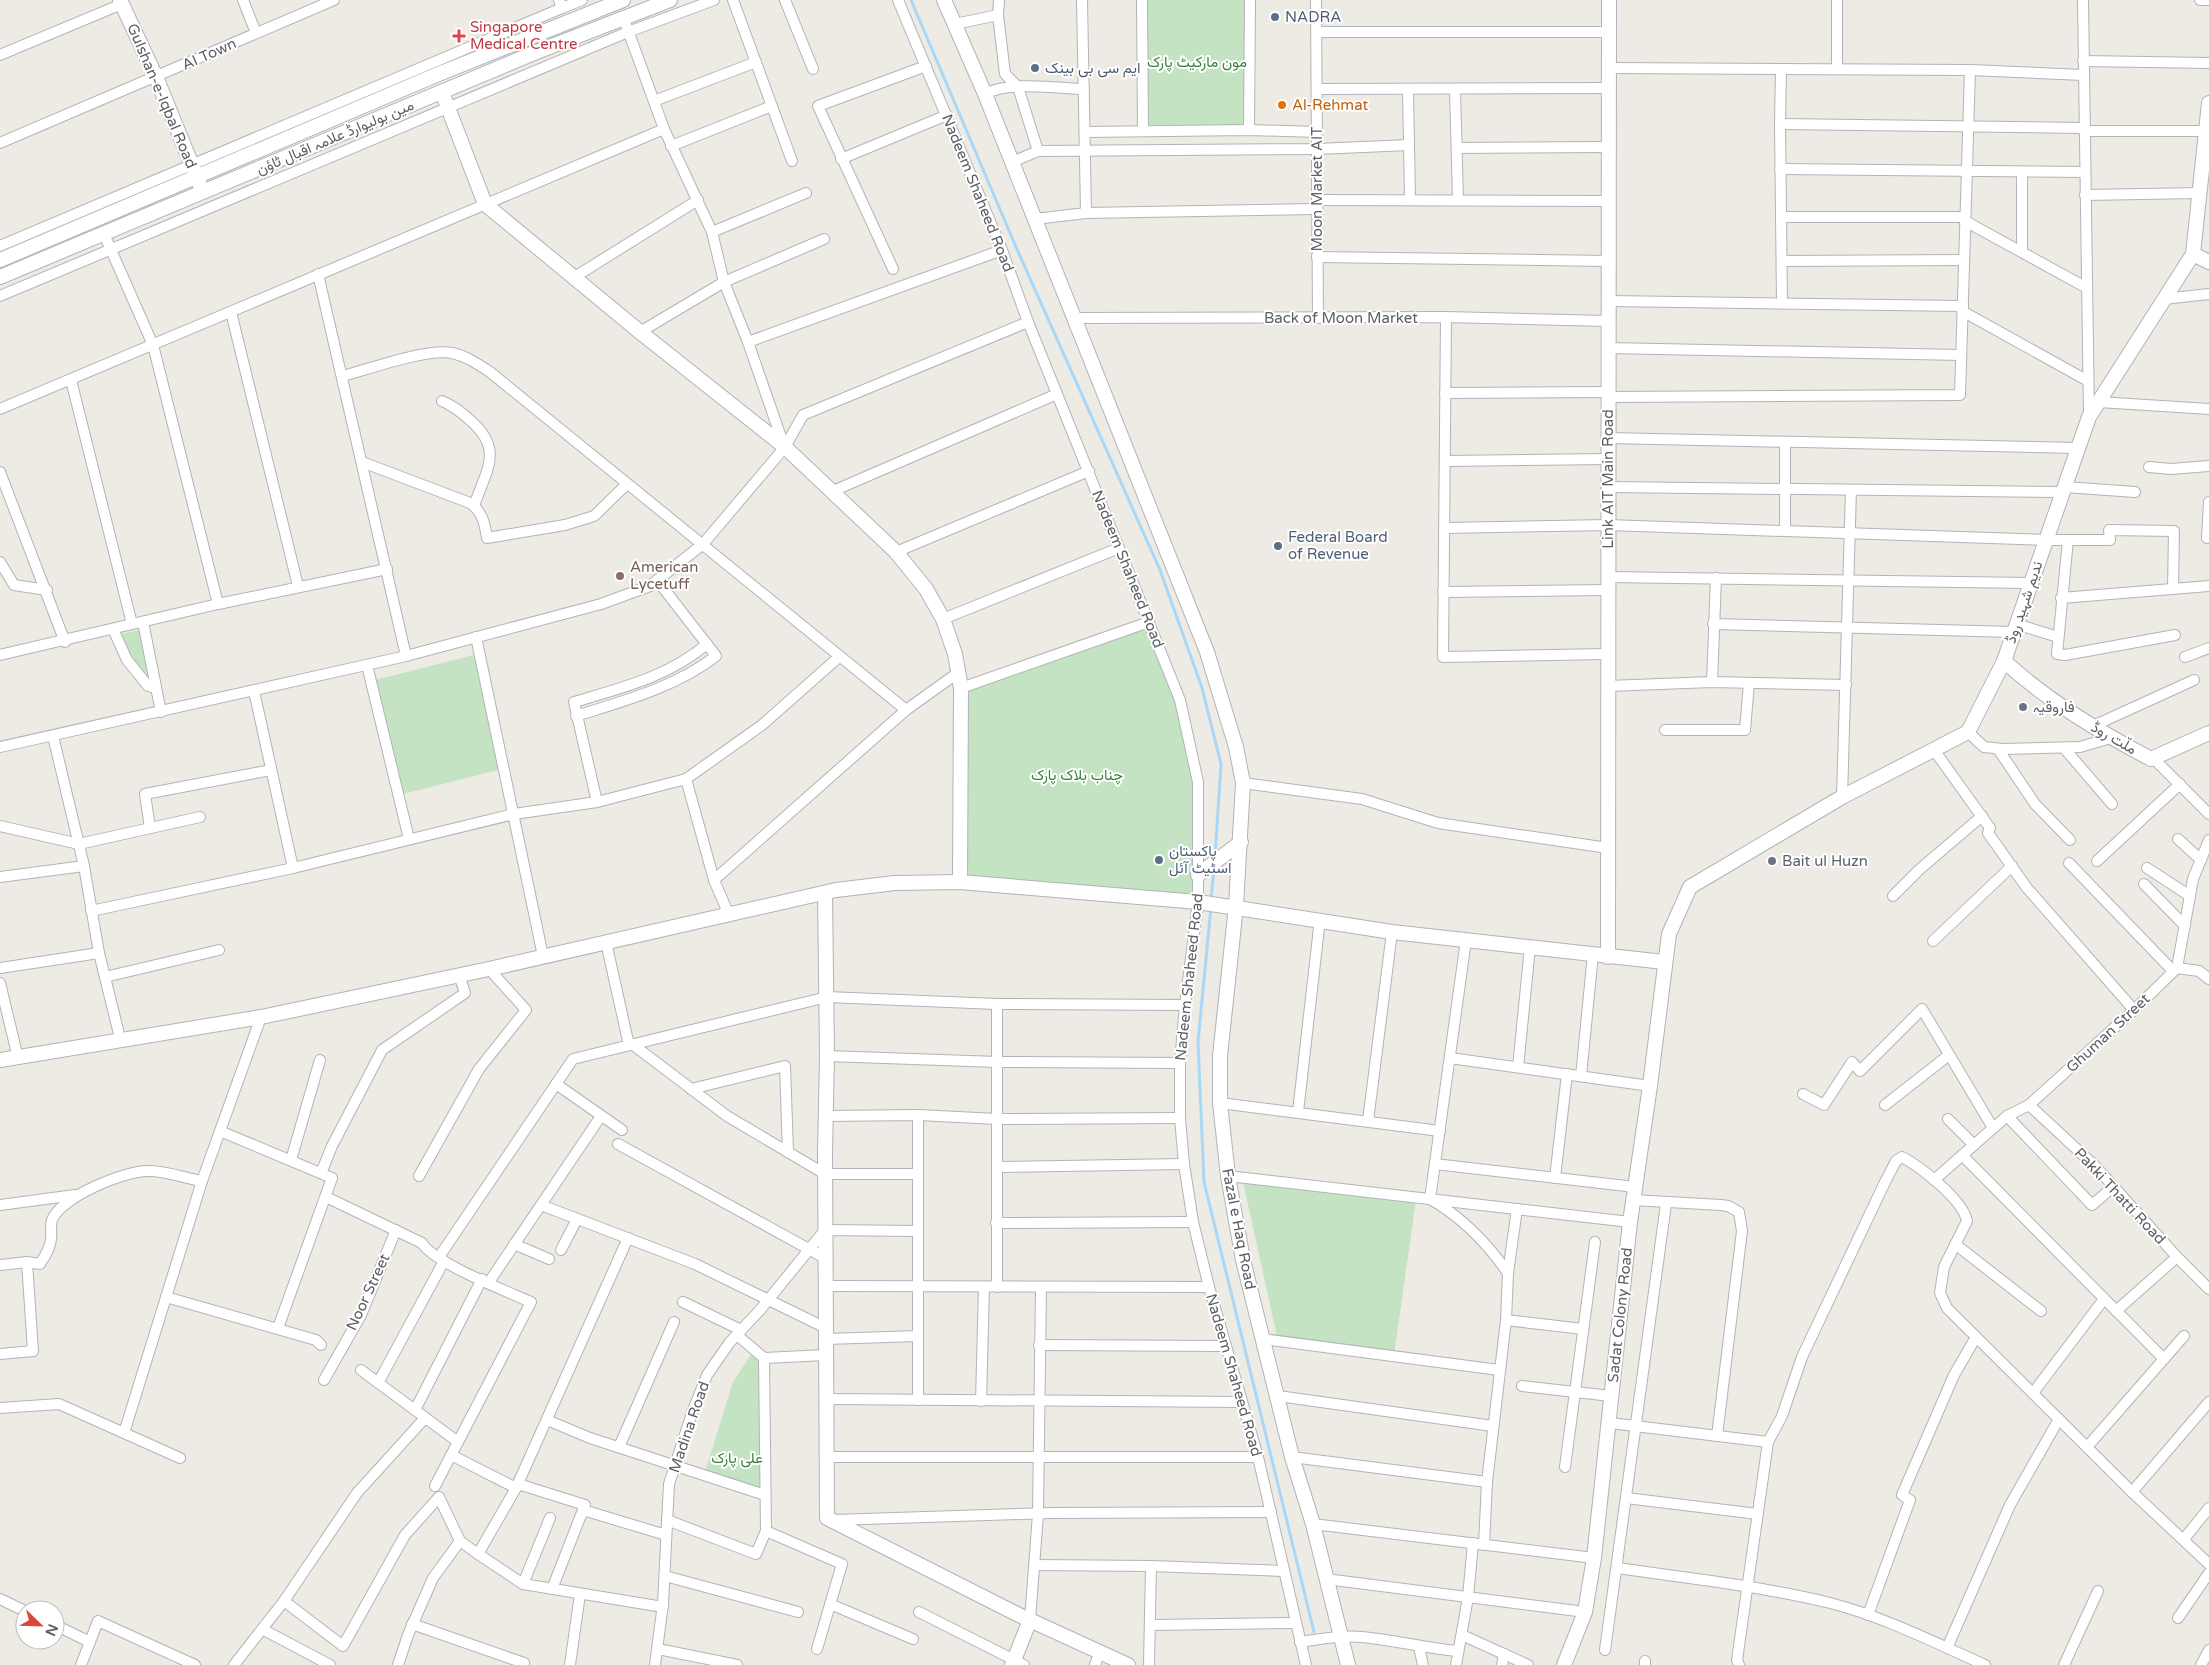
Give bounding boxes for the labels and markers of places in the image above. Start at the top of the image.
place label: NADRA [1285,8,1341,26]
marker: NADRA [1269,11,1281,23]
place label: Singapore Medical Centre [470,18,577,53]
marker: Singapore Medical Centre [452,29,466,43]
place label: ایم سی بی بینک [1045,59,1141,78]
marker: ایم سی بی بینک [1029,62,1041,74]
place label: Al-Rehmat [1292,96,1368,114]
marker: Al-Rehmat [1276,99,1288,111]
place label: Federal Board of Revenue [1288,528,1388,563]
marker: Federal Board of Revenue [1272,540,1284,552]
place label: American Lycetuff [630,558,698,593]
marker: American Lycetuff [614,570,626,582]
place label: فاروقیہ [2033,698,2075,716]
marker: فاروقیہ [2017,701,2029,713]
place label: پاکستان اسٹیٹ آئل [1169,842,1231,877]
place label: Bait ul Huzn [1782,852,1868,870]
marker: پاکستان اسٹیٹ آئل [1153,854,1165,866]
marker: Bait ul Huzn [1766,855,1778,867]

